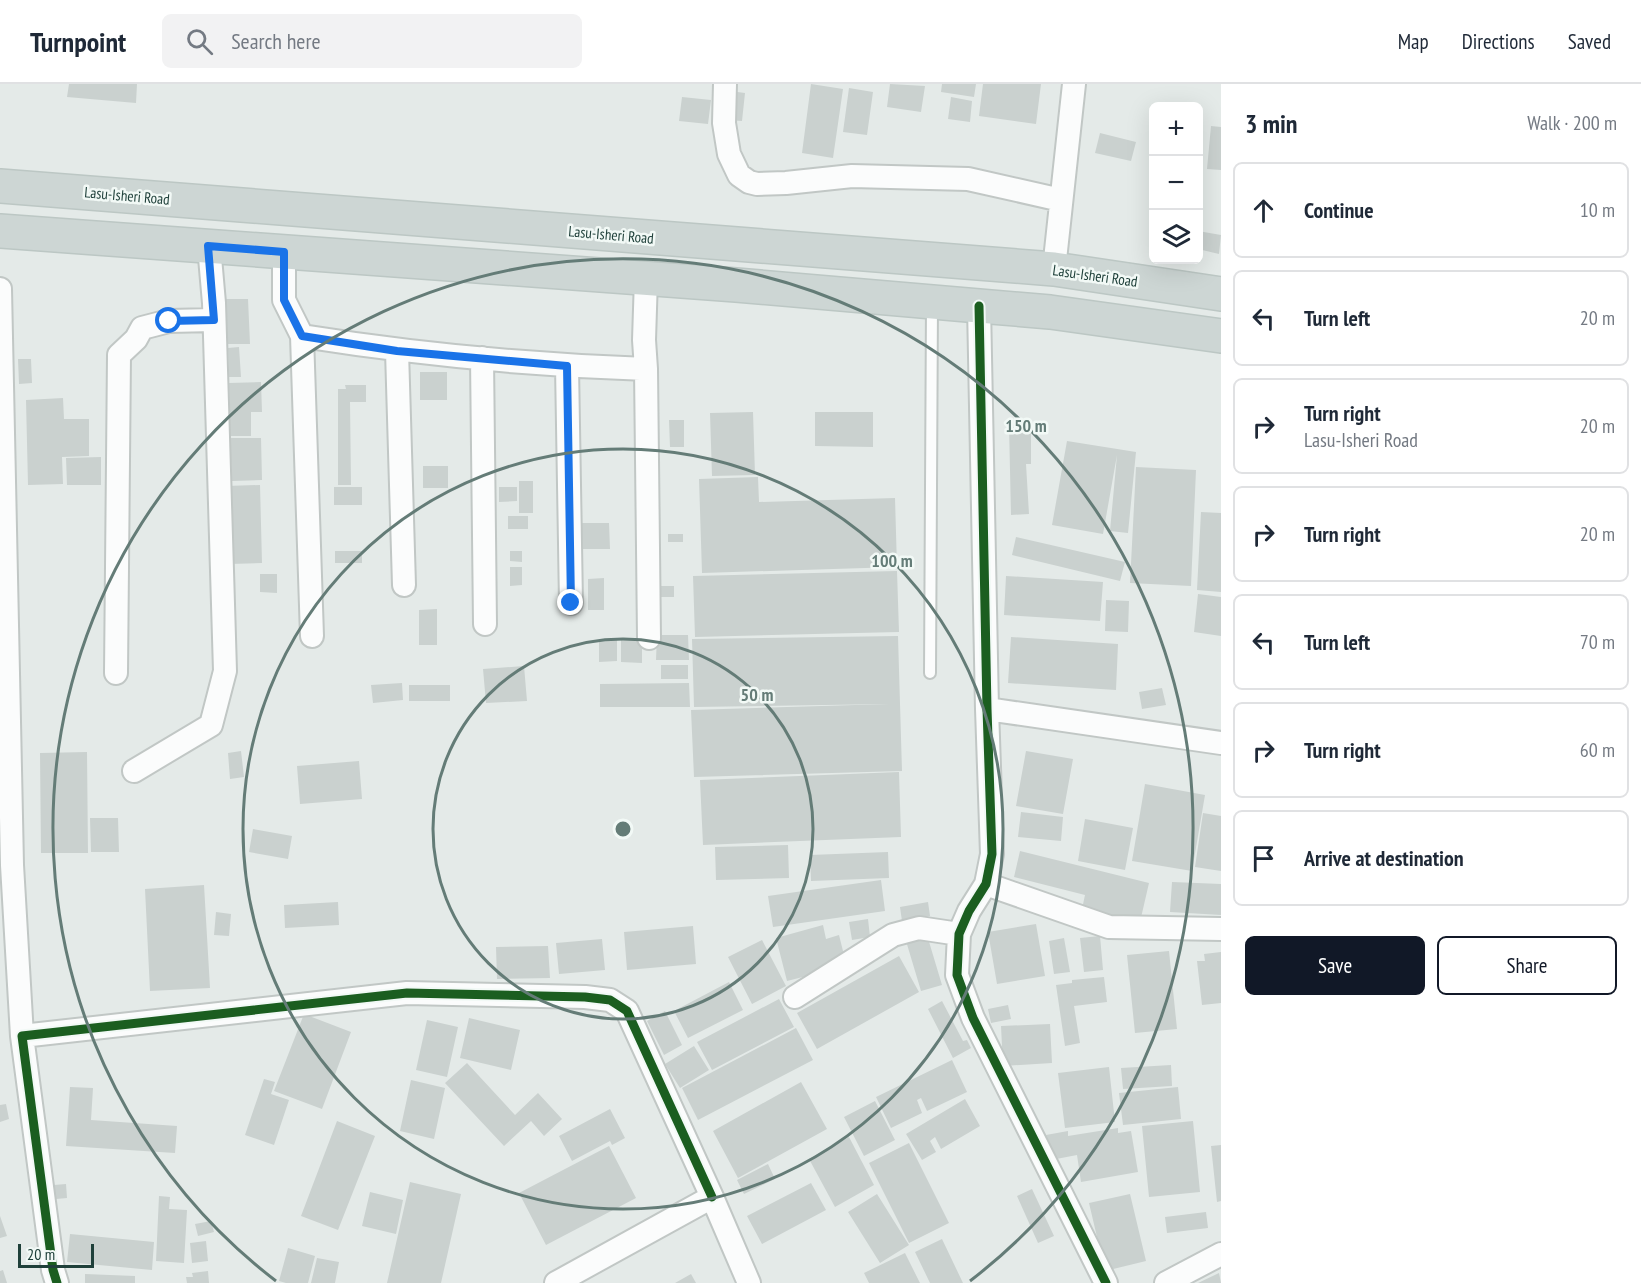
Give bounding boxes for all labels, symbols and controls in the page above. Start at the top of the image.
search box [162,14,582,68]
text: Turnpoint [30,23,126,60]
icon: search [183,25,216,58]
text: Search here [231,27,321,55]
text: Map [1398,28,1429,55]
text: Directions [1462,28,1535,55]
text: Saved [1568,28,1611,55]
map controls [1149,102,1203,264]
button: + [1149,102,1203,156]
text: 3 min [1245,107,1298,140]
text: Walk · 200 m [1527,110,1617,136]
button: − [1149,156,1203,210]
street label: Lasu-Isheri Road [84,182,170,209]
icon: ahead [1247,194,1280,227]
text: Continue [1304,196,1374,224]
text: 10 m [1580,197,1615,223]
button: layers [1149,210,1203,264]
street label: Lasu-Isheri Road [568,221,654,248]
street label: Lasu-Isheri Road [1051,260,1139,291]
icon: left [1247,302,1280,335]
text: Turn left [1304,304,1370,332]
text: 20 m [1580,305,1615,331]
route start [155,307,181,333]
text: Turn right [1304,399,1381,427]
icon: right [1247,410,1280,443]
text: 20 m [1580,413,1615,439]
text: 150 m [1005,414,1047,437]
text: Lasu-Isheri Road [1304,427,1418,453]
icon: right [1247,518,1280,551]
text: Turn right [1304,520,1381,548]
text: 20 m [1580,521,1615,547]
text: 100 m [871,549,913,572]
route end [557,589,583,615]
icon: left [1247,626,1280,659]
text: Turn left [1304,628,1370,656]
text: 70 m [1580,629,1615,655]
text: 50 m [741,683,773,706]
icon: right [1247,734,1280,767]
text: Turn right [1304,736,1381,764]
text: 60 m [1580,737,1615,763]
centre of rings [613,819,633,839]
icon: arrive [1247,842,1280,875]
text: Arrive at destination [1304,844,1464,872]
button: Save [1245,936,1425,995]
button: Share [1437,936,1617,995]
scale bar [18,1241,94,1268]
text: 20 m [27,1244,55,1264]

